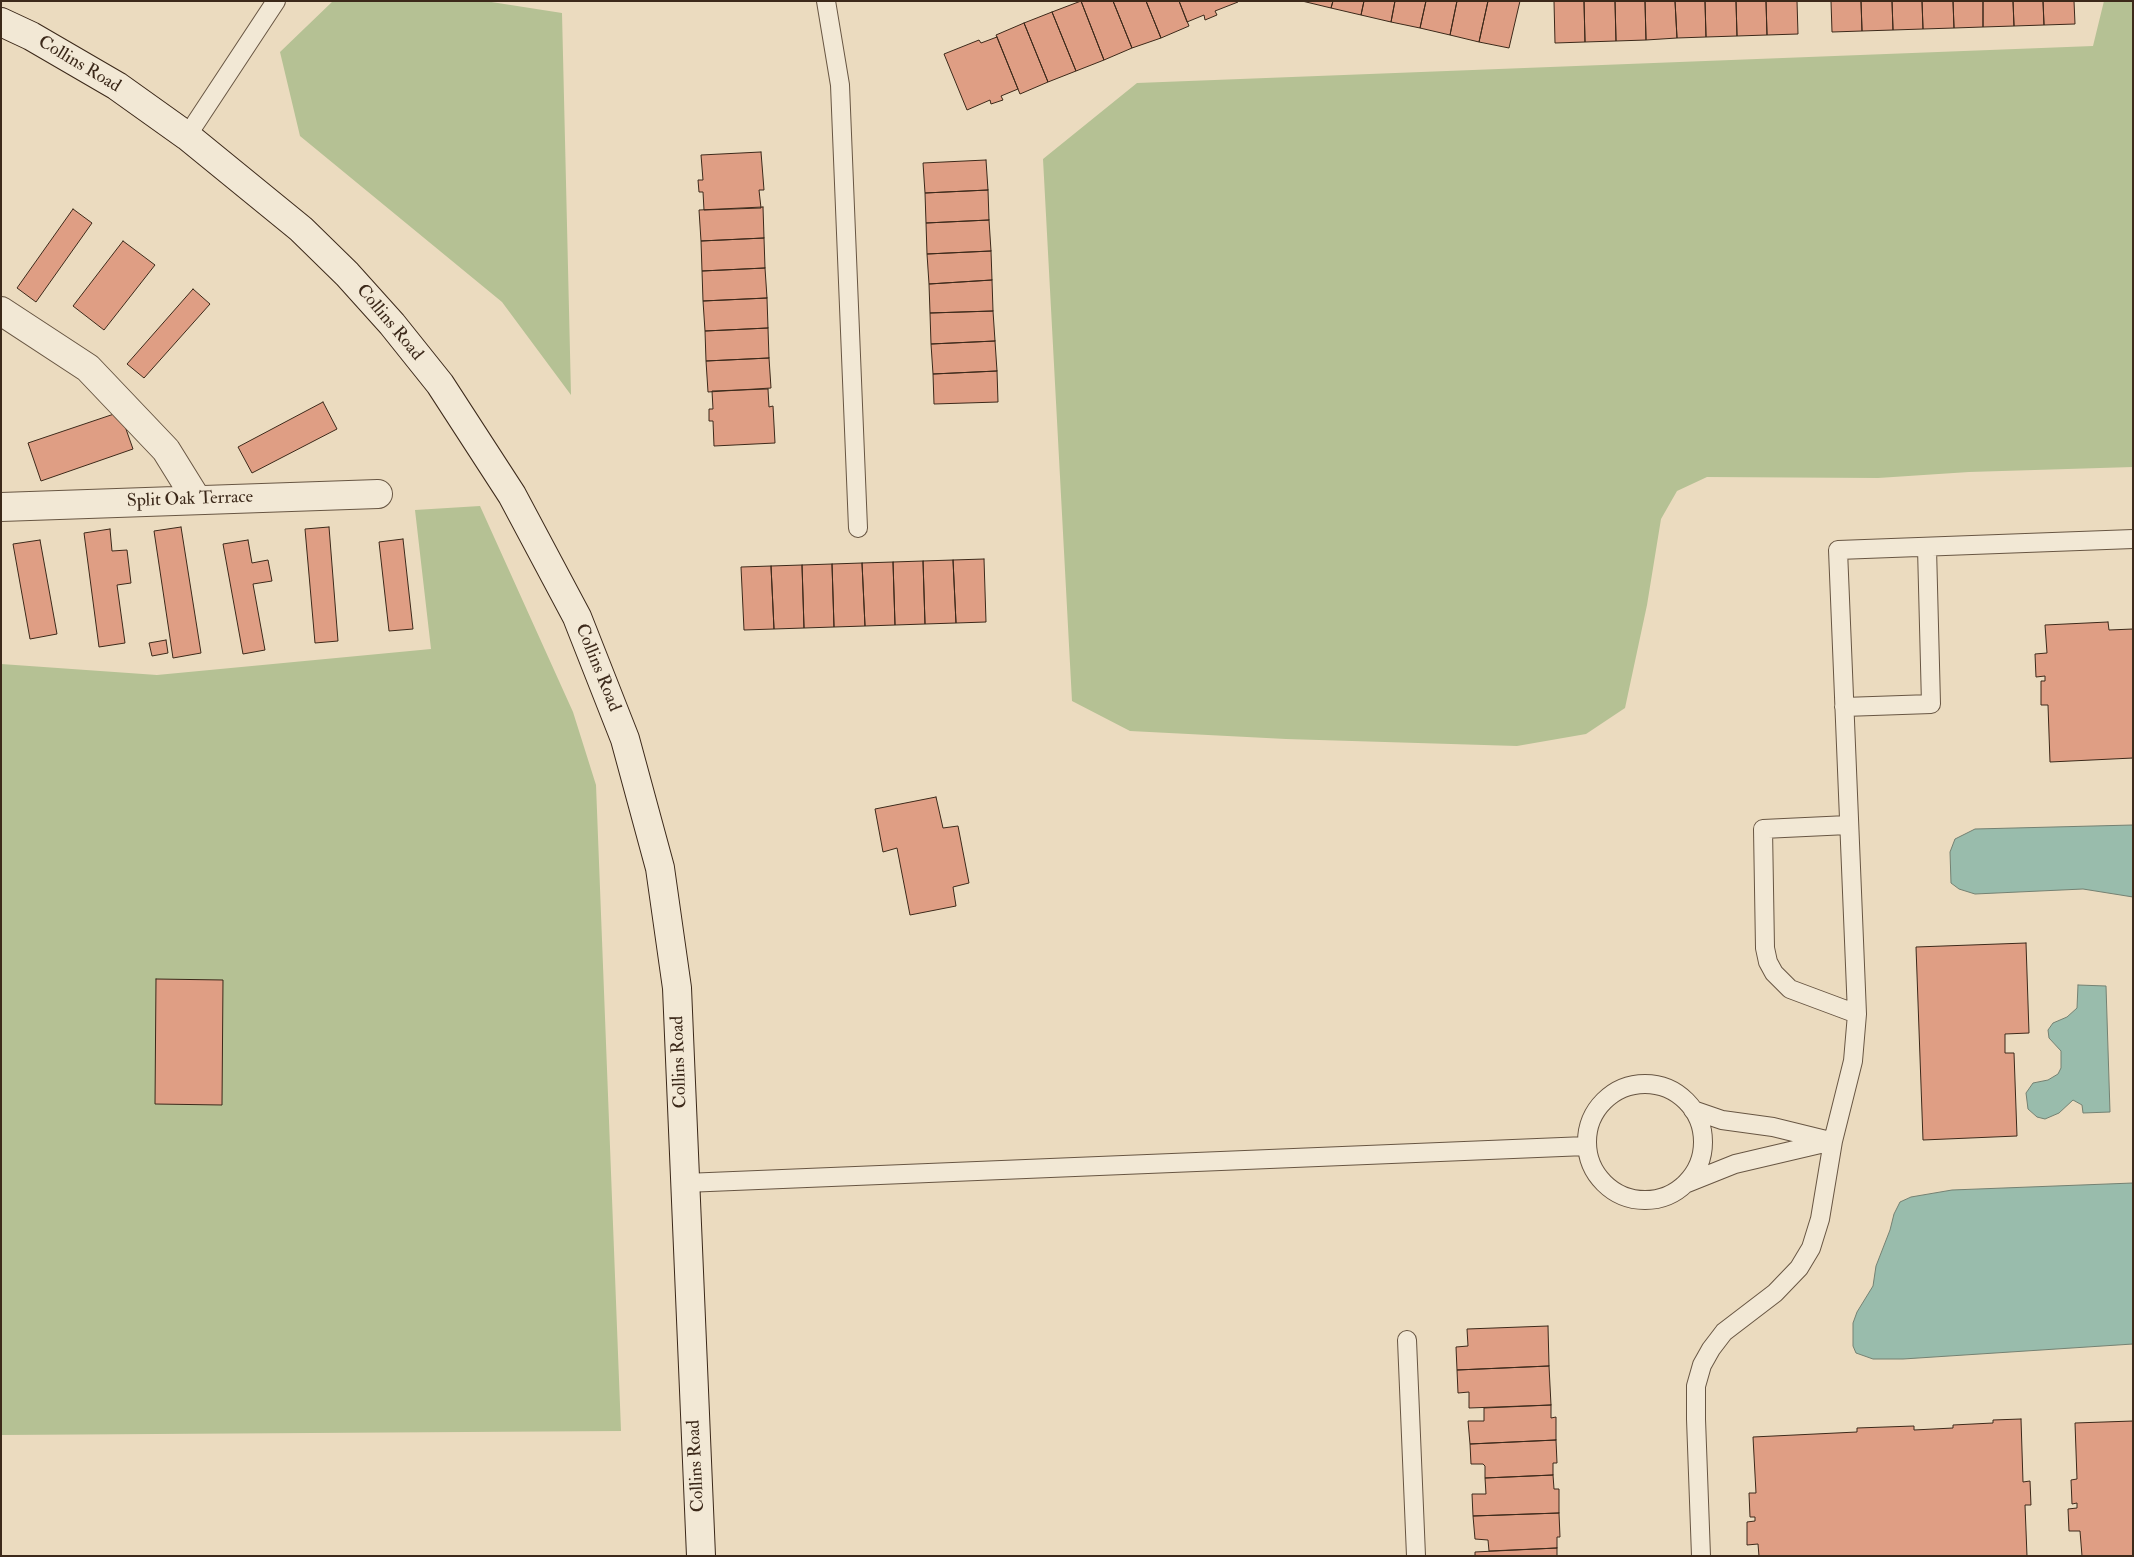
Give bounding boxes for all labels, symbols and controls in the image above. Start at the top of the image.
street label: Collins Road [34,32,124,98]
street label: Collins Road [351,281,427,365]
street label: Split Oak Terrace [126,487,254,513]
street label: Collins Road [570,621,624,715]
street label: Collins Road [668,1015,692,1109]
street label: Collins Road [684,1419,710,1513]

